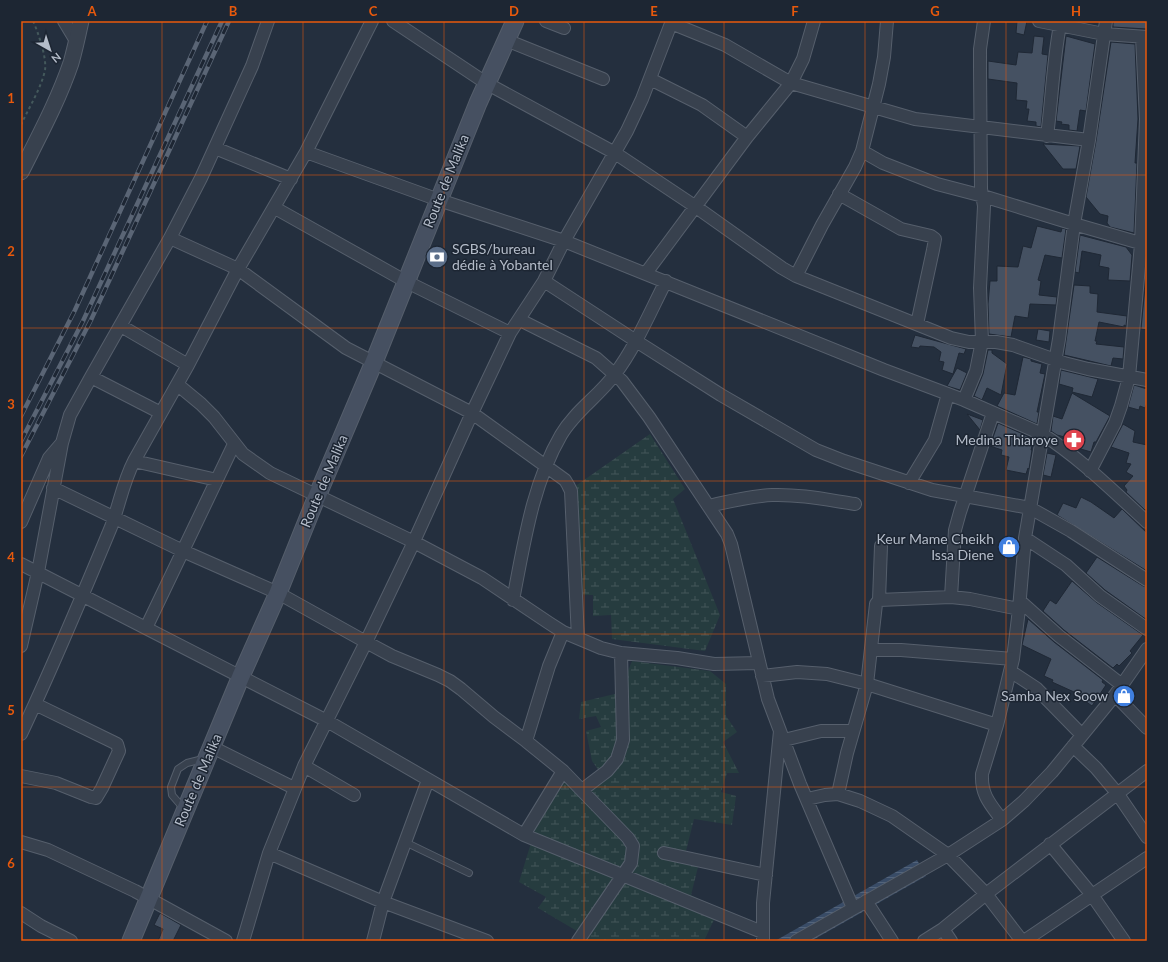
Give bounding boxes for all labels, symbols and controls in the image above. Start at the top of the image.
text: A [86,3,97,19]
text: B [229,3,238,19]
text: C [369,3,378,19]
text: D [509,3,519,19]
text: E [650,3,658,19]
text: F [791,3,799,19]
text: G [930,3,940,19]
text: H [1071,3,1081,19]
north arrow [30,30,70,70]
text: N [49,50,64,66]
text: 1 [7,90,15,106]
street label: Route de Malika [419,132,472,230]
place label: SGBS/bureau dédie à Yobantel [452,240,553,273]
text: 2 [7,243,15,259]
bank icon: SGBS/bureau dédie à Yobantel [424,244,450,270]
text: 3 [7,396,15,412]
pharmacy icon: Medina Thiaroye [1061,427,1087,453]
place label: Medina Thiaroye [955,431,1058,448]
street label: Route de Malika [296,432,351,530]
place label: Keur Mame Cheikh Issa Diene [877,530,994,563]
shop icon: Keur Mame Cheikh Issa Diene [996,534,1022,560]
text: 4 [7,549,15,565]
shop icon: Samba Nex Soow [1111,683,1137,709]
place label: Samba Nex Soow [1001,687,1108,704]
text: 5 [7,702,15,718]
street label: Route de Malika [170,731,225,829]
text: 6 [7,855,15,871]

